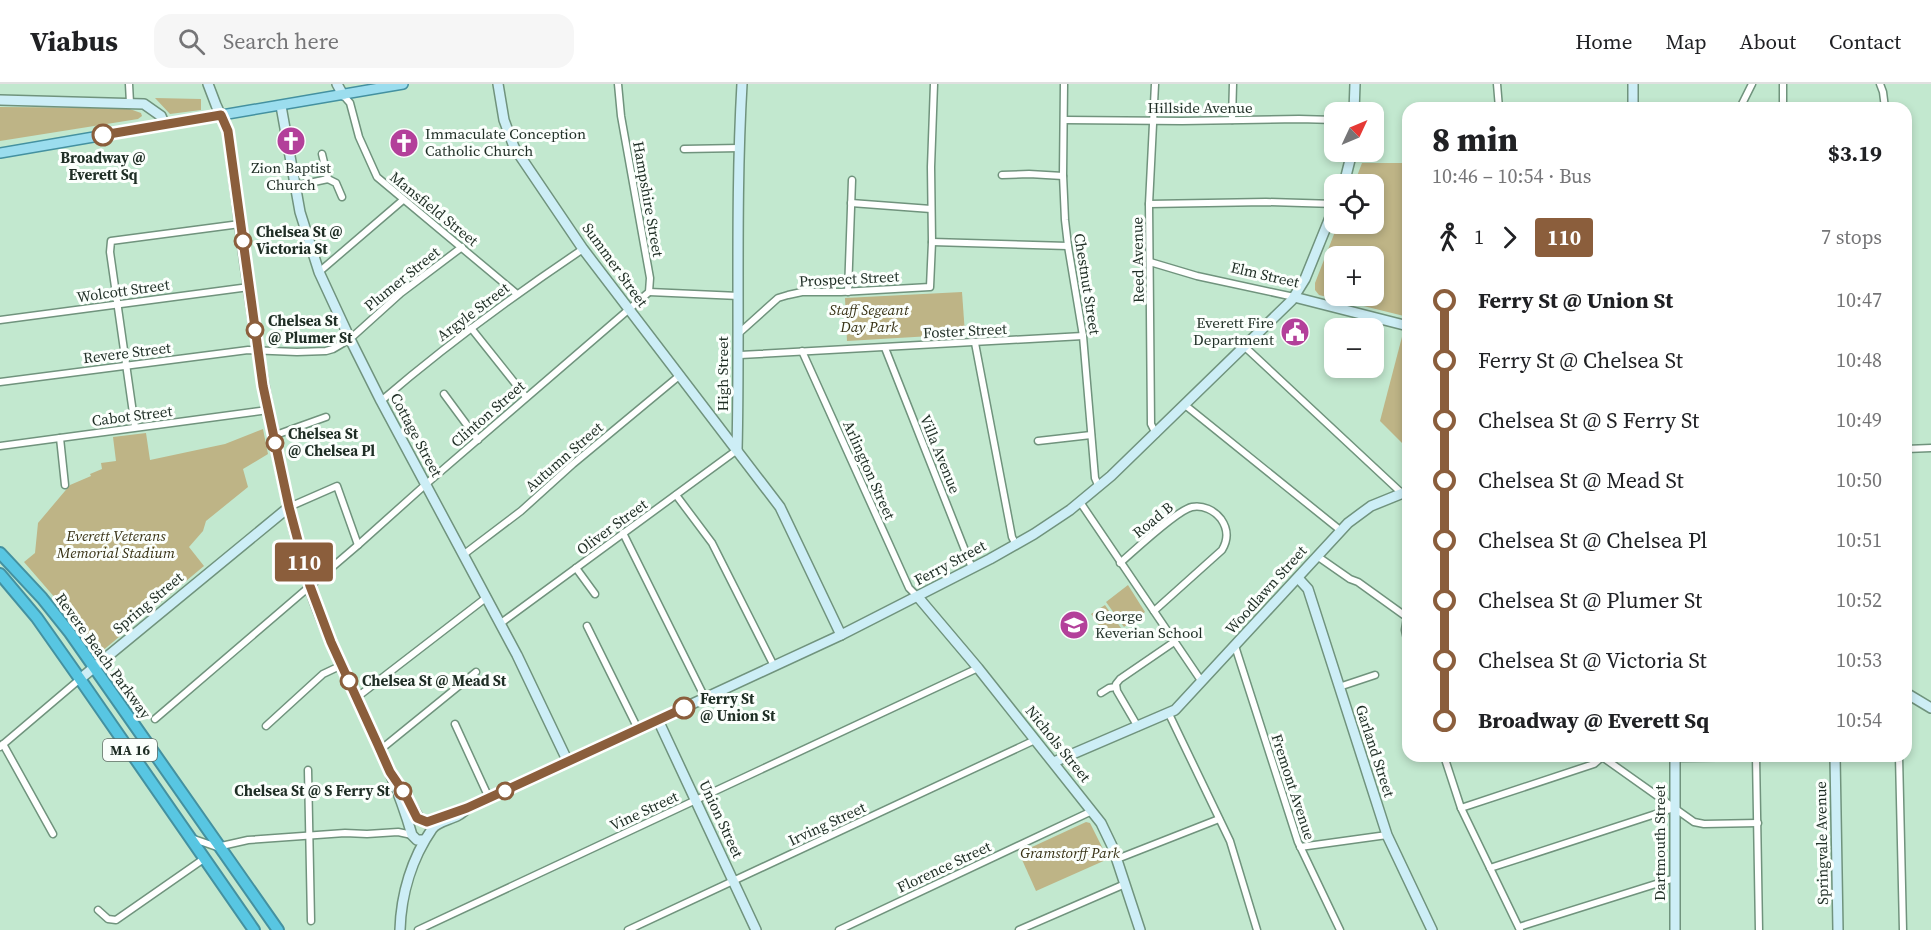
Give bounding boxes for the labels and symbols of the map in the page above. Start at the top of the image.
street label: Hillside Avenue [1147,97,1253,118]
north arrow [1324,102,1384,162]
place label: Immaculate Conception Catholic Church [425,123,586,161]
marker: Broadway @ Everett Sq [92,124,114,146]
church icon: Zion Baptist Church [275,125,307,157]
church icon: Immaculate Conception Catholic Church [388,127,420,159]
street label: Hampshire Street [628,139,669,259]
place label: Broadway @ Everett Sq [60,147,146,185]
place label: Zion Baptist Church [251,157,331,195]
street label: Mansfield Street [386,166,483,251]
street label: Reed Avenue [1126,216,1149,303]
street label: Summer Street [578,218,653,311]
place label: Chelsea St @ Victoria St [256,221,343,259]
marker: Chelsea St @ Victoria St [234,232,252,250]
street label: Chestnut Street [1069,232,1106,336]
street label: Plumer Street [359,242,444,316]
street label: Elm Street [1229,256,1301,293]
street label: Prospect Street [798,265,900,292]
street label: Wolcott Street [75,274,171,307]
street label: Argyle Street [432,277,513,346]
park label: Staff Segeant Day Park [829,299,910,337]
place label: Chelsea St @ Plumer St [268,310,353,348]
place label: Everett Fire Department [1193,312,1274,350]
public building icon: Everett Fire Department [1279,316,1311,348]
street label: Foster Street [922,318,1008,343]
marker: Chelsea St @ Plumer St [246,321,264,339]
street label: High Street [712,336,733,412]
street label: Revere Street [82,337,172,368]
street label: Clinton Street [446,375,529,452]
street label: Cottage Street [385,389,447,481]
street label: Cabot Street [90,400,174,431]
street label: Villa Avenue [915,411,966,497]
street label: Autumn Street [520,417,607,496]
street label: Arlington Street [838,417,901,523]
place label: Chelsea St @ Chelsea Pl [288,423,375,461]
marker: Chelsea St @ Chelsea Pl [266,434,284,452]
street label: Oliver Street [572,494,651,559]
street label: Road B [1128,497,1178,543]
park label: Everett Veterans Memorial Stadium [56,525,176,563]
street label: Ferry Street [910,535,989,590]
street label: Woodlawn Street [1220,541,1311,639]
line badge: 110 [270,542,338,582]
street label: Spring Street [108,567,188,638]
street label: Revere Beach Parkway [51,589,156,723]
place label: George Keverian School [1095,605,1203,643]
school or university icon: George Keverian School [1058,609,1090,641]
place label: Chelsea St @ Mead St [362,670,507,691]
marker: Chelsea St @ Mead St [340,672,358,690]
place label: Ferry St @ Union St [700,688,776,726]
marker: Ferry St @ Union St [673,697,695,719]
street label: Nichols Street [1021,701,1096,787]
street label: Garland Street [1351,702,1400,800]
street label: Fremont Avenue [1266,731,1321,843]
road number: MA 16 [103,739,157,761]
street label: Union Street [694,776,749,861]
place label: Chelsea St @ S Ferry St [234,780,391,801]
street label: Springvale Avenue [1810,781,1833,905]
marker: Chelsea St @ S Ferry St [394,782,412,800]
unlabelled marker [496,782,514,800]
street label: Dartmouth Street [1649,785,1670,901]
street label: Vine Street [606,786,681,836]
street label: Irving Street [785,796,869,851]
street label: Florence Street [893,836,994,898]
park label: Gramstorff Park [1020,842,1121,863]

